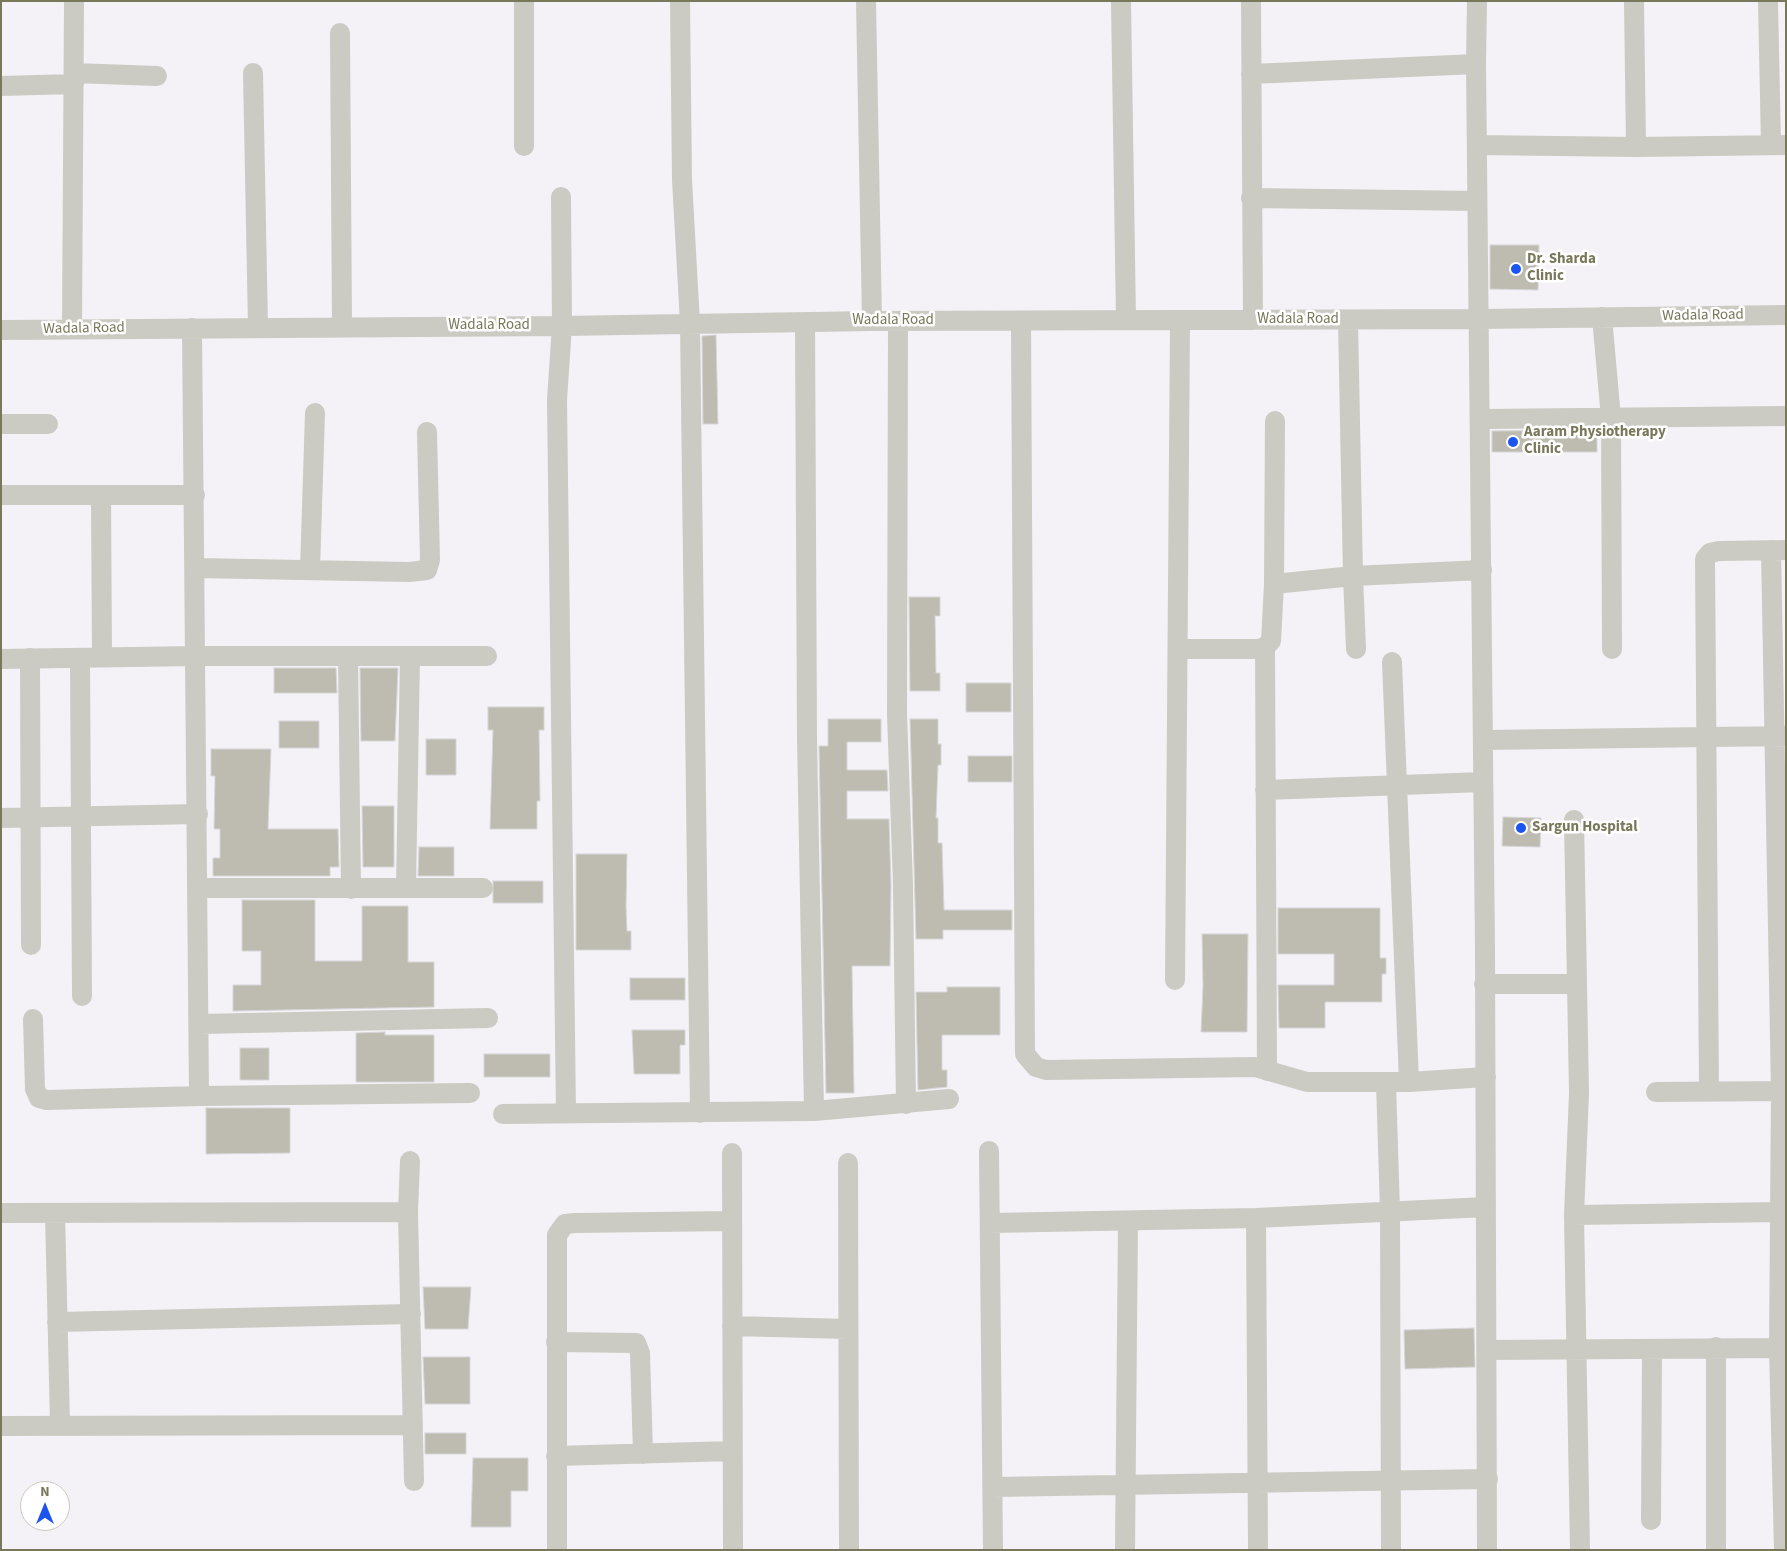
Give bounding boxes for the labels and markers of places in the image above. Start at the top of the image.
place label: Dr. Sharda Clinic [1527,251,1596,286]
marker: Dr. Sharda Clinic [1509,262,1523,276]
place label: Aaram Physiotherapy Clinic [1524,424,1666,459]
marker: Aaram Physiotherapy Clinic [1506,435,1520,449]
place label: Sargun Hospital [1532,819,1638,837]
marker: Sargun Hospital [1514,821,1528,835]

